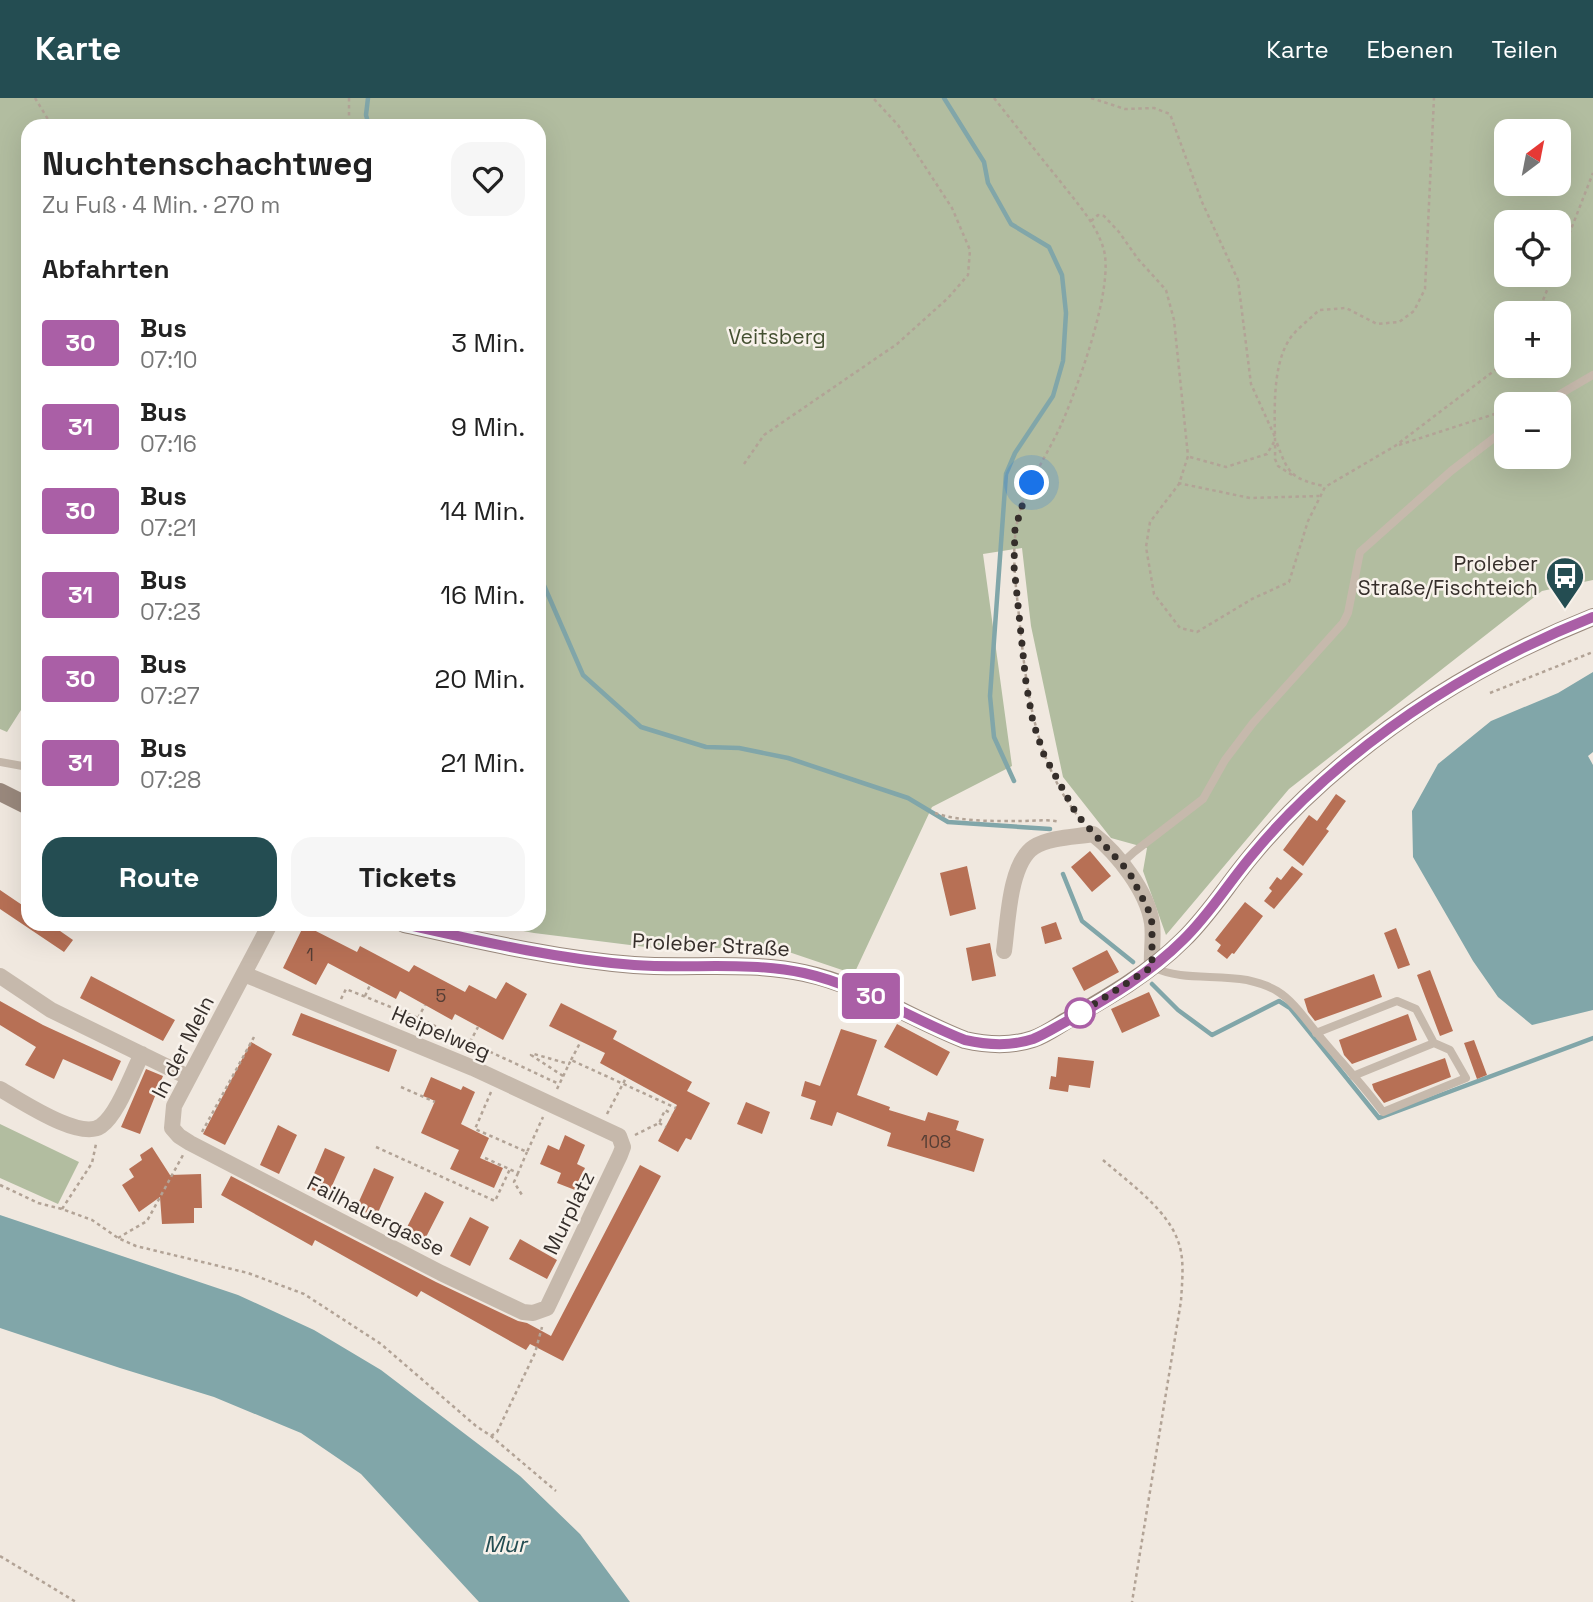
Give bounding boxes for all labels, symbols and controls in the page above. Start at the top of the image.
text: Karte [35,28,121,70]
text: Karte [1266,34,1329,65]
text: Ebenen [1367,34,1453,65]
text: Teilen [1491,34,1558,65]
north arrow [1494,119,1572,196]
map controls [1494,119,1571,469]
button: heart [451,142,525,216]
text: Nuchtenschachtweg [42,143,373,185]
text: Zu Fuß · 4 Min. · 270 m [42,190,280,220]
button: locate [1494,210,1571,287]
text: Abfahrten [42,252,170,286]
button: + [1494,301,1571,378]
text: Bus [140,311,187,345]
park label: Veitsberg [728,323,826,350]
text: 3 Min. [451,326,525,360]
text: 30 [65,327,96,358]
text: 07:10 [140,345,197,375]
button: − [1494,392,1571,469]
text: Bus [140,395,187,429]
text: 9 Min. [451,410,525,444]
text: 31 [68,411,93,442]
text: 07:16 [140,429,197,459]
your location [1014,465,1049,500]
text: Bus [140,479,187,513]
text: 14 Min. [440,494,525,528]
text: 30 [65,495,96,526]
text: 07:21 [140,513,197,543]
place label: Proleber Straße/Fischteich [1358,550,1538,601]
bus stop icon: Proleber Straße/Fischteich [1544,555,1586,610]
text: Bus [140,563,187,597]
text: 16 Min. [440,578,525,612]
text: 31 [68,579,93,610]
text: 07:23 [140,597,201,627]
text: Bus [140,647,187,681]
text: 20 Min. [435,662,525,696]
text: 30 [65,663,96,694]
text: 07:27 [140,681,200,711]
text: Bus [140,731,187,765]
text: 21 Min. [440,746,525,780]
text: 31 [68,747,93,778]
text: 07:28 [140,765,201,795]
button: Route [42,837,277,917]
button: Tickets [291,837,525,917]
street label: Proleber Straße [632,927,791,962]
house number: 1 [306,943,314,966]
line badge: 30 [840,973,903,1019]
text: 30 [856,980,886,1011]
house number: 5 [436,984,446,1007]
street label: In der Meln [145,991,220,1102]
unlabelled marker [1065,998,1095,1028]
street label: Heipelweg [388,1000,495,1065]
house number: 108 [921,1130,951,1153]
street label: Murplatz [537,1167,600,1259]
street label: Failhauergasse [303,1169,450,1262]
water label: Mur [484,1529,529,1559]

